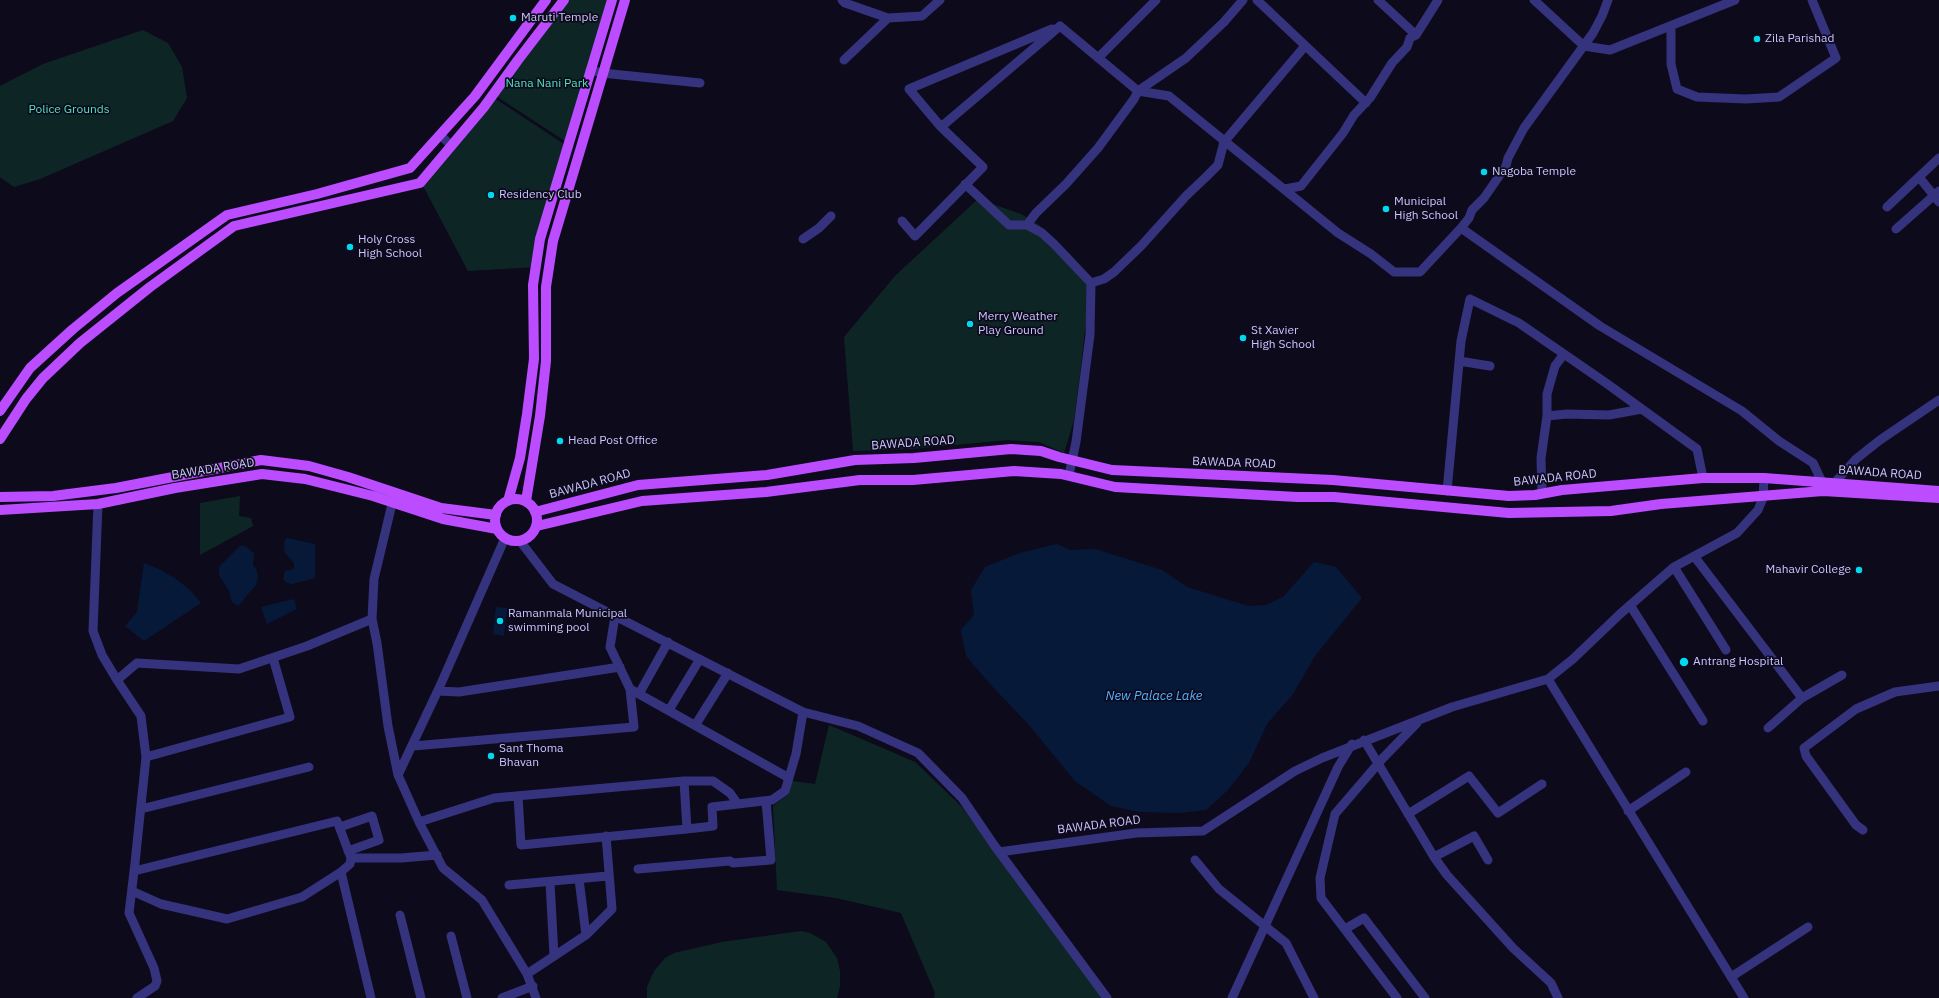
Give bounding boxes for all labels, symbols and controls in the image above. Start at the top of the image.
place label: Maruti Temple [521,11,598,25]
marker: Maruti Temple [508,13,518,23]
place label: Zila Parishad [1765,32,1834,46]
marker: Zila Parishad [1752,34,1762,44]
park label: Nana Nani Park [506,77,588,91]
park label: Police Grounds [28,103,110,117]
place label: Nagoba Temple [1492,165,1576,179]
marker: Nagoba Temple [1479,167,1489,177]
place label: Residency Club [499,188,582,202]
marker: Residency Club [486,190,496,200]
place label: Municipal High School [1394,195,1458,223]
marker: Municipal High School [1381,204,1391,214]
place label: Holy Cross High School [358,233,422,261]
marker: Holy Cross High School [345,242,355,252]
place label: Merry Weather Play Ground [978,310,1058,338]
marker: Merry Weather Play Ground [965,319,975,329]
place label: St Xavier High School [1251,324,1315,352]
marker: St Xavier High School [1238,333,1248,343]
street label: BAWADA ROAD [871,433,955,453]
place label: Head Post Office [568,434,658,448]
marker: Head Post Office [555,436,565,446]
street label: BAWADA ROAD [1192,454,1276,472]
street label: BAWADA ROAD [171,455,255,483]
street label: BAWADA ROAD [1838,463,1922,483]
street label: BAWADA ROAD [548,466,632,502]
street label: BAWADA ROAD [1513,466,1597,490]
place label: Mahavir College [1766,563,1851,577]
marker: Mahavir College [1854,565,1864,575]
place label: Ramanmala Municipal swimming pool [508,607,627,635]
marker: Ramanmala Municipal swimming pool [495,616,505,626]
place label: Antrang Hospital [1693,655,1783,669]
marker: Antrang Hospital [1678,656,1690,668]
water label: New Palace Lake [1105,688,1203,704]
place label: Sant Thoma Bhavan [499,742,564,770]
marker: Sant Thoma Bhavan [486,751,496,761]
street label: BAWADA ROAD [1057,813,1141,837]

